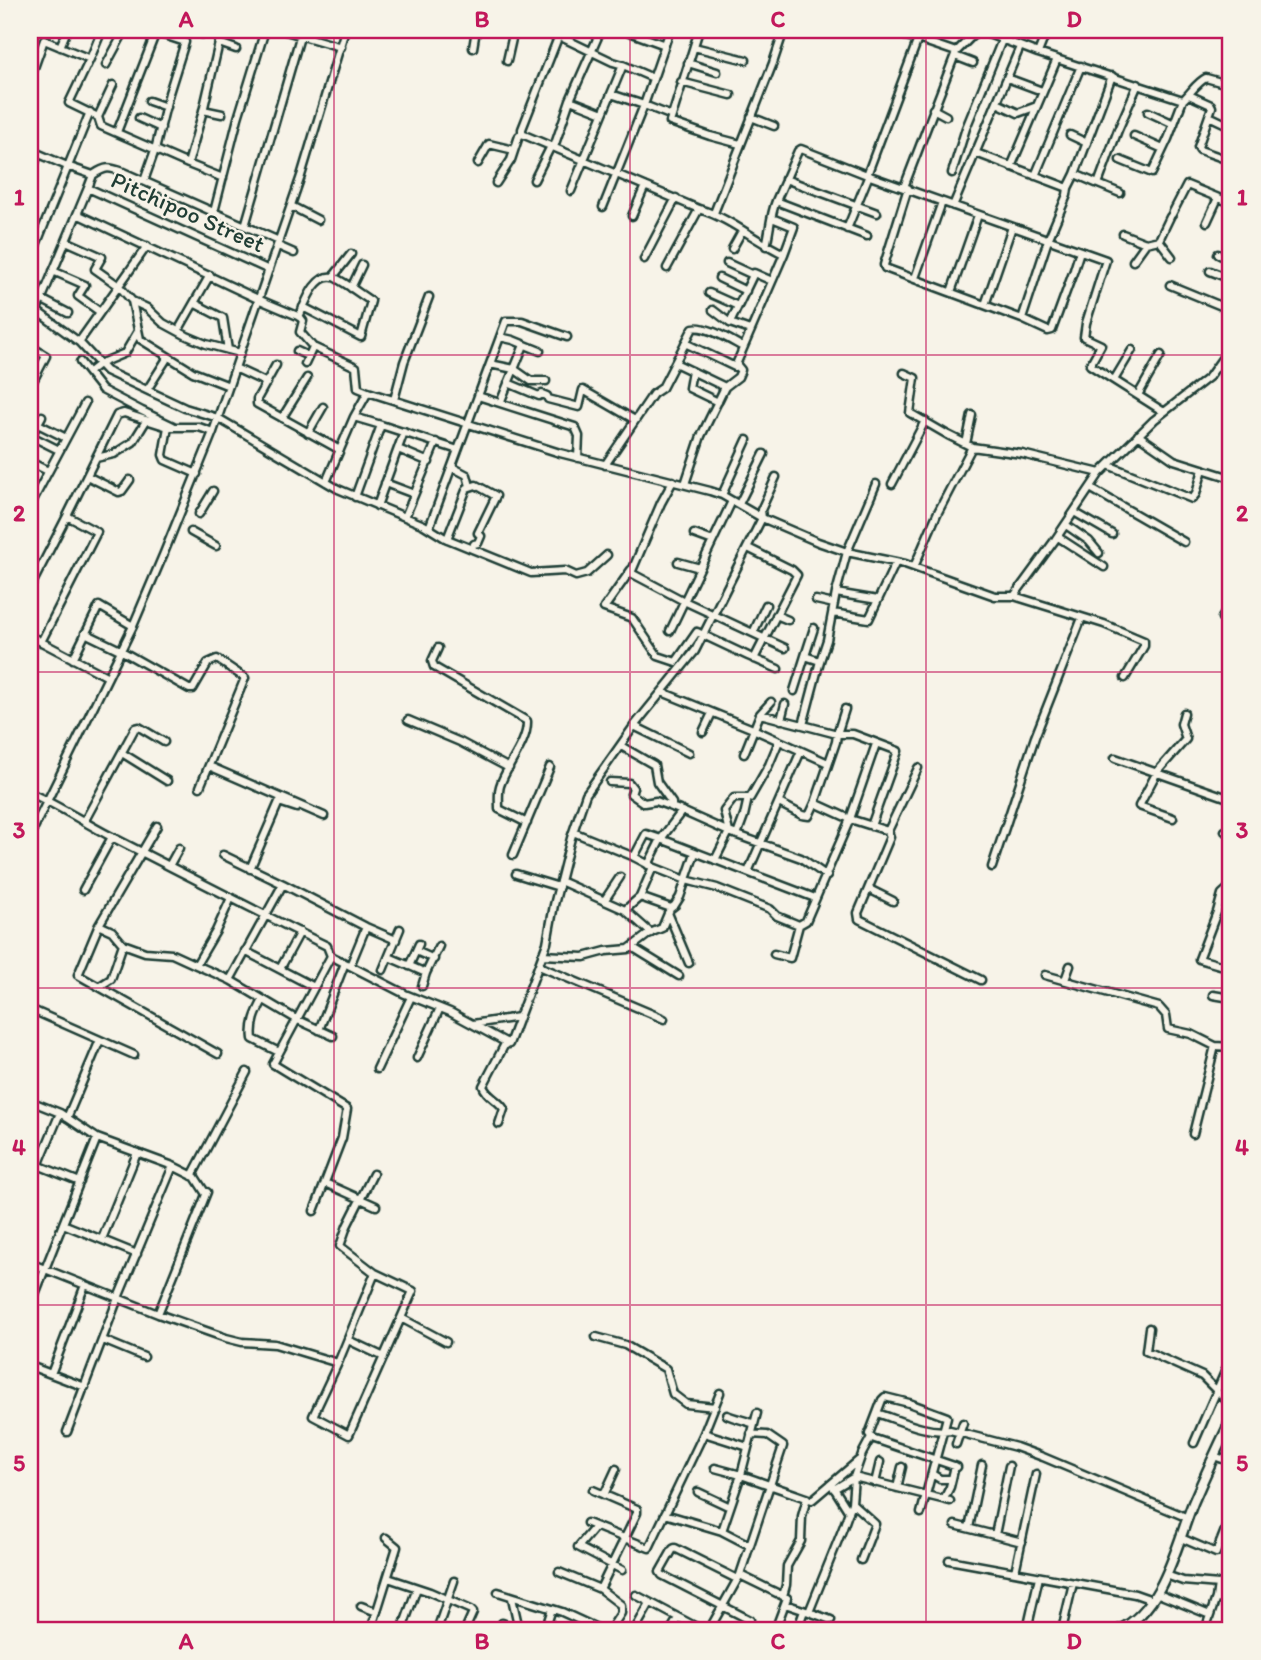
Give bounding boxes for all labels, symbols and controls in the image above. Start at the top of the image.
text: A [178,5,194,33]
text: B [475,5,490,33]
text: C [771,5,786,33]
text: D [1066,5,1082,33]
street label: Pitchipoo Street [107,165,270,258]
text: 1 [14,183,25,211]
text: 1 [1237,183,1248,211]
text: 2 [13,499,26,527]
text: 2 [1236,499,1249,527]
text: 3 [13,816,26,844]
text: 3 [1236,816,1249,844]
text: 4 [12,1133,26,1161]
text: 4 [1235,1133,1249,1161]
text: 5 [13,1449,25,1477]
text: 5 [1236,1449,1248,1477]
text: A [178,1627,194,1655]
text: B [475,1627,490,1655]
text: C [771,1627,786,1655]
text: D [1066,1627,1082,1655]

